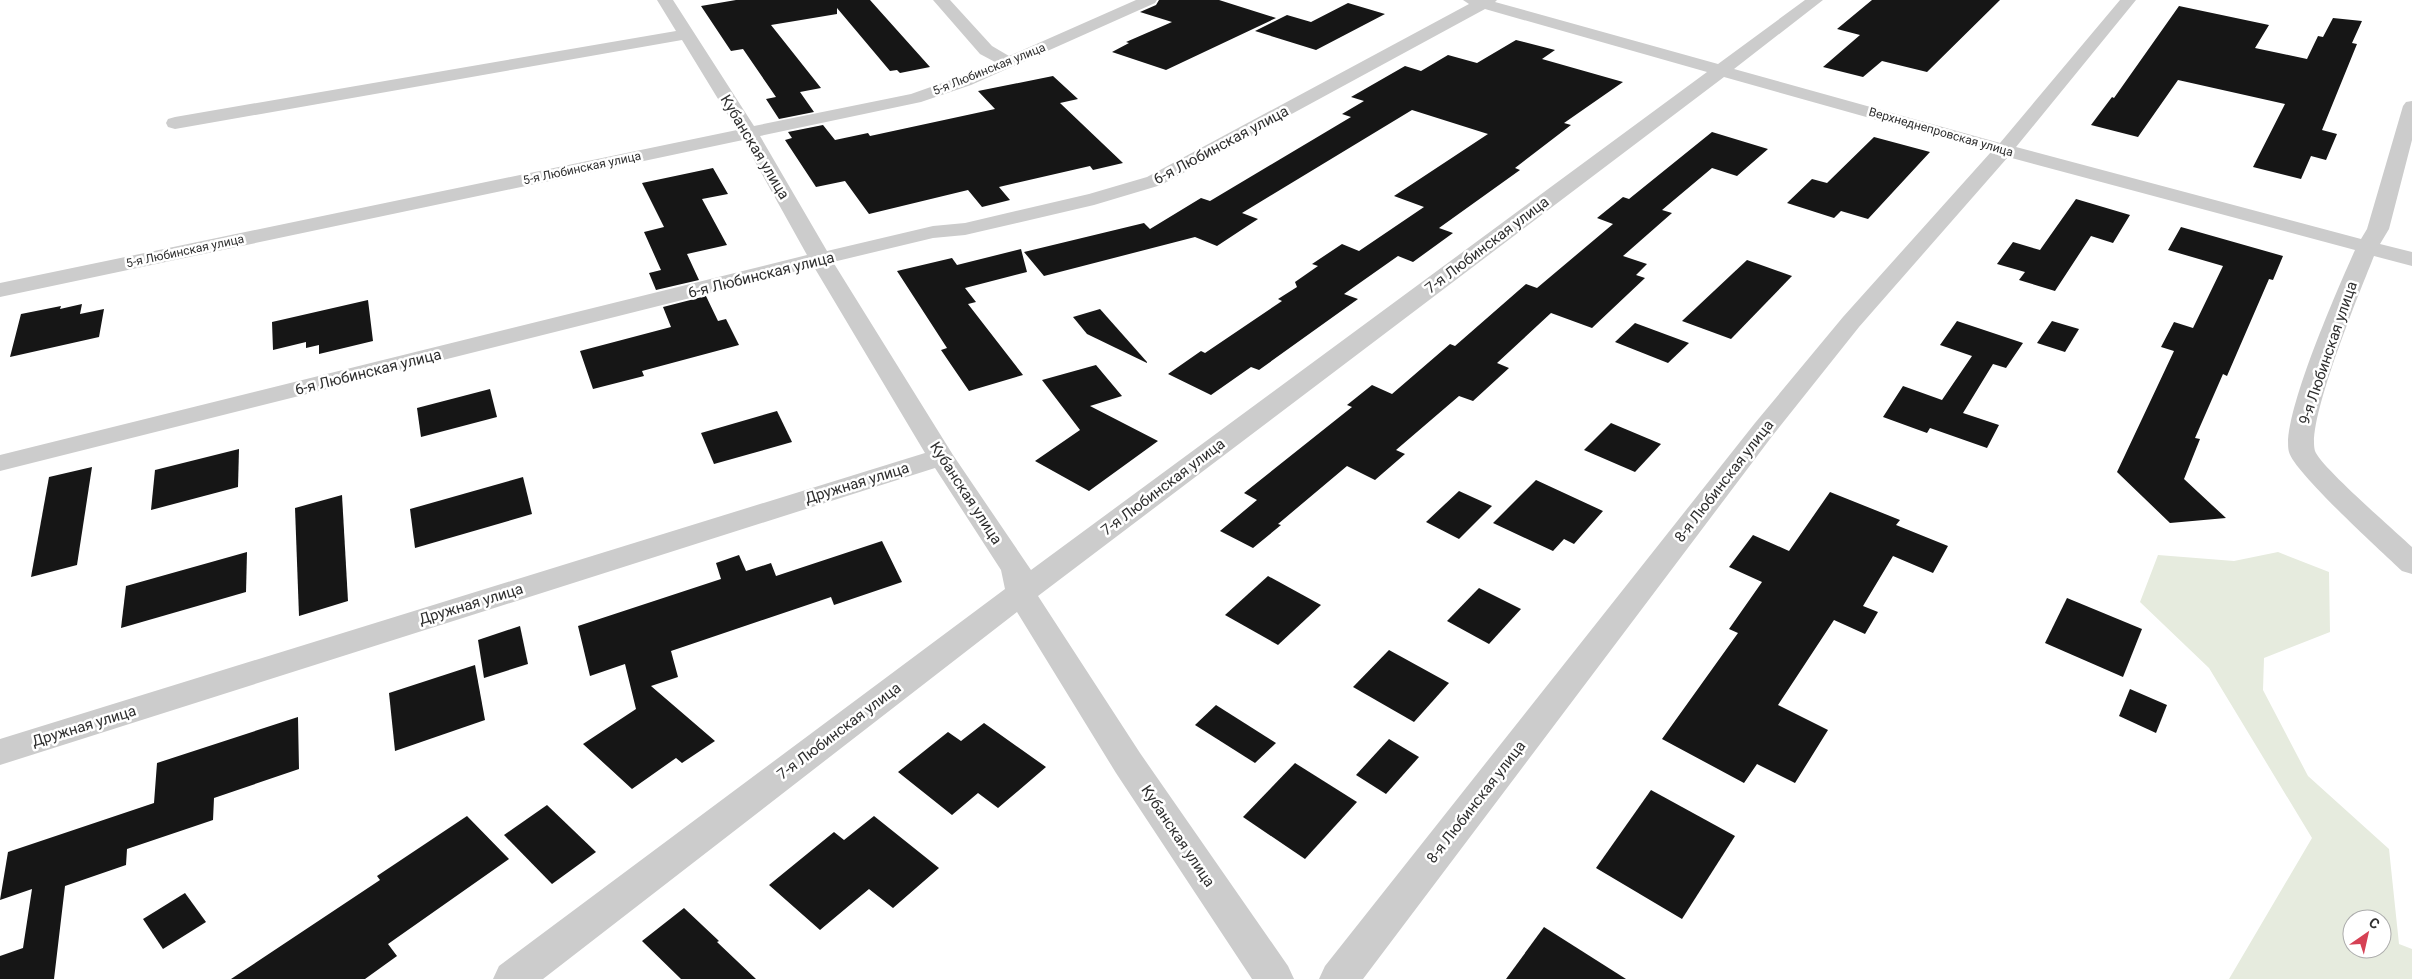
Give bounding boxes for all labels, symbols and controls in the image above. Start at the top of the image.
street label: 5-я Любинская улица [931,40,1047,98]
street label: Кубанская улица [717,91,793,203]
street label: 6-я Любинская улица [1150,102,1292,188]
street label: Верхнеднепровская улица [1867,105,2015,159]
street label: 5-я Любинская улица [522,149,642,187]
street label: 7-я Любинская улица [1422,193,1552,297]
street label: 5-я Любинская улица [125,232,245,270]
street label: 6-я Любинская улица [686,248,836,302]
street label: 9-я Любинская улица [2295,279,2361,427]
street label: 6-я Любинская улица [293,345,443,399]
street label: 8-я Любинская улица [1671,416,1777,546]
street label: 7-я Любинская улица [1098,435,1228,539]
street label: Кубанская улица [926,438,1006,548]
street label: Дружная улица [803,459,911,507]
street label: Дружная улица [417,580,525,628]
street label: 7-я Любинская улица [774,679,904,783]
street label: Дружная улица [30,702,138,750]
street label: 8-я Любинская улица [1423,737,1529,867]
street label: Кубанская улица [1137,782,1219,890]
north arrow [2342,909,2392,959]
text: С [2366,914,2383,932]

